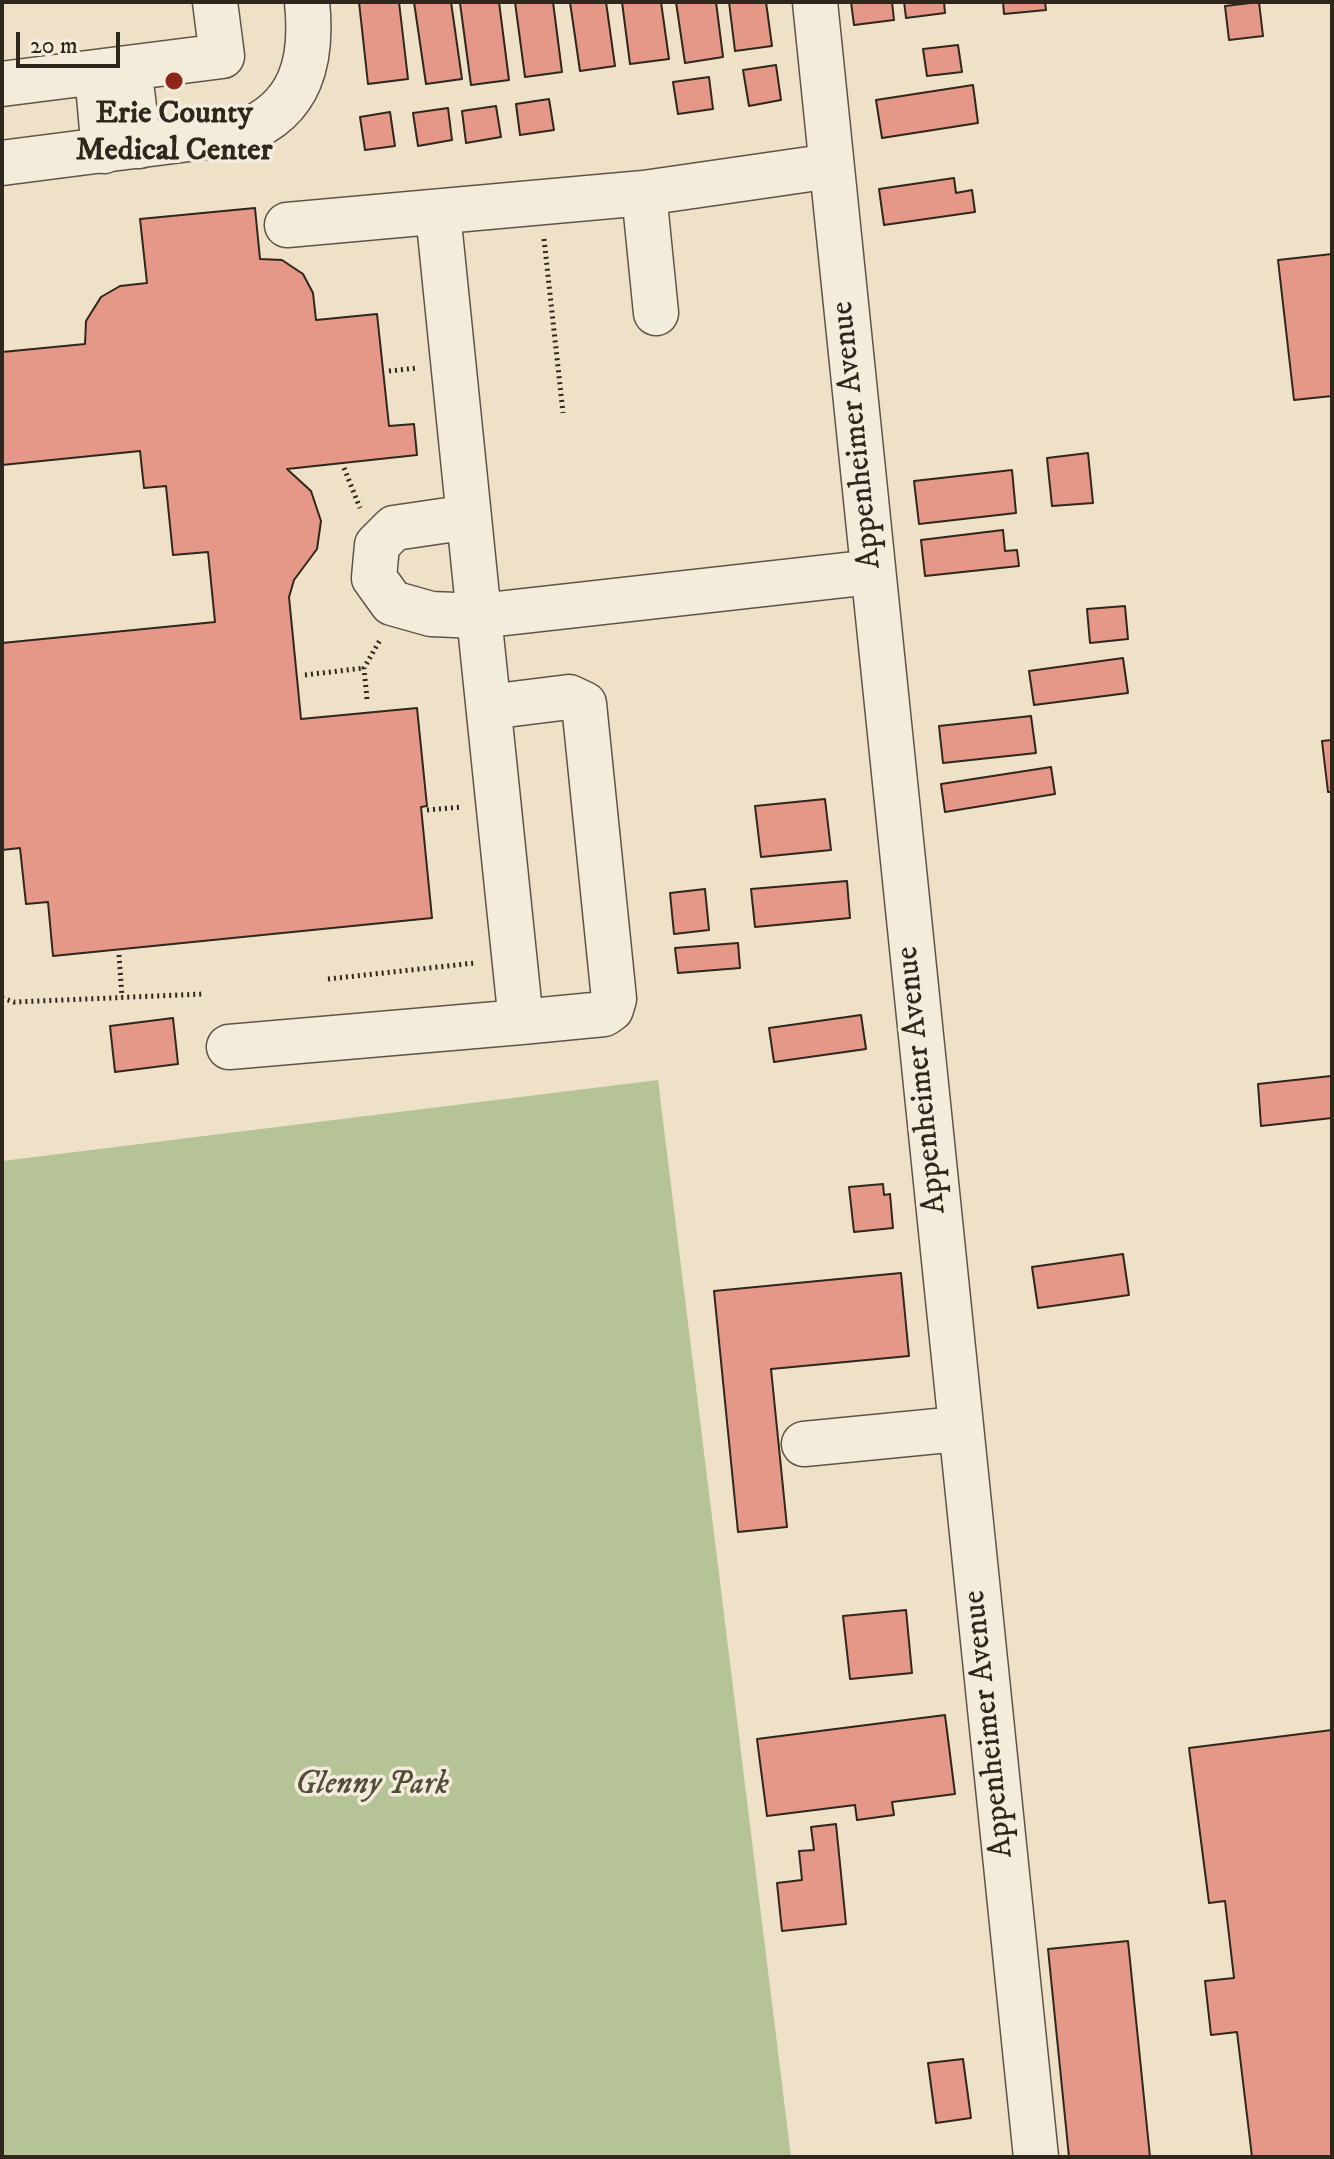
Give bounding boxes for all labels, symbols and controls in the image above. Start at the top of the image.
scale bar [20,16,124,66]
text: 20 m [30,31,78,61]
marker: Erie County Medical Center [163,70,185,92]
place label: Erie County Medical Center [76,96,272,171]
street label: Appenheimer Avenue [825,299,891,571]
street label: Appenheimer Avenue [890,944,956,1216]
street label: Appenheimer Avenue [957,1588,1023,1860]
park label: Glenny Park [295,1767,449,1805]

